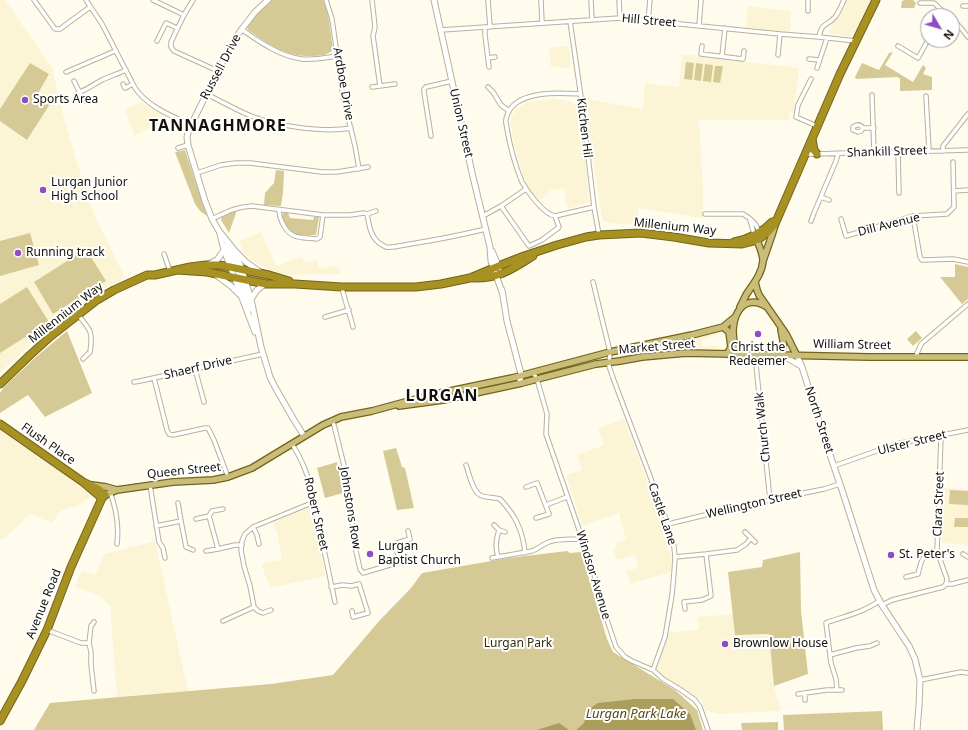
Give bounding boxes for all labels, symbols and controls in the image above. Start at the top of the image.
north arrow [920,8,960,48]
street label: Hill Street [621,11,677,31]
text: N [940,27,958,43]
street label: Russell Drive [198,32,244,102]
street label: Ardboe Drive [329,46,357,122]
street label: Union Street [446,87,476,159]
place label: Sports Area [33,93,98,107]
marker: Sports Area [20,95,30,105]
street label: Kitchen Hil [573,97,595,159]
district label: TANNAGHMORE [149,116,287,136]
street label: Shankill Street [847,143,927,161]
place label: Lurgan Junior High School [51,176,128,204]
marker: Lurgan Junior High School [38,185,48,195]
street label: Dill Avenue [857,210,921,240]
street label: Millenium Way [633,216,717,238]
place label: Running track [26,246,105,260]
marker: Running track [13,248,23,258]
street label: Millennium Way [26,279,106,347]
marker: Christ the Redeemer [753,329,763,339]
street label: Market Street [618,336,696,358]
street label: William Street [813,337,891,353]
place label: Christ the Redeemer [729,341,787,369]
street label: Shaerf Drive [163,353,233,383]
street label: North Street [801,385,837,455]
district label: LURGAN [405,386,479,406]
street label: Church Walk [752,391,774,463]
street label: Flush Place [18,420,78,468]
street label: Ulster Street [876,428,948,458]
street label: Queen Street [146,460,222,482]
street label: Johnstons Row [336,466,364,550]
street label: Clara Street [931,471,947,537]
street label: Robert Street [301,476,331,552]
street label: Castle Lane [645,481,679,547]
street label: Wellington Street [705,486,803,522]
street label: Windsor Avenue [573,529,613,621]
place label: Lurgan Baptist Church [378,540,461,568]
place label: St. Peter's [899,548,955,562]
marker: Lurgan Baptist Church [365,549,375,559]
marker: St. Peter's [886,550,896,560]
street label: Avenue Road [23,567,65,641]
park label: Lurgan Park [484,637,552,651]
place label: Brownlow House [733,637,828,651]
marker: Brownlow House [720,639,730,649]
water label: Lurgan Park Lake [586,706,686,722]

